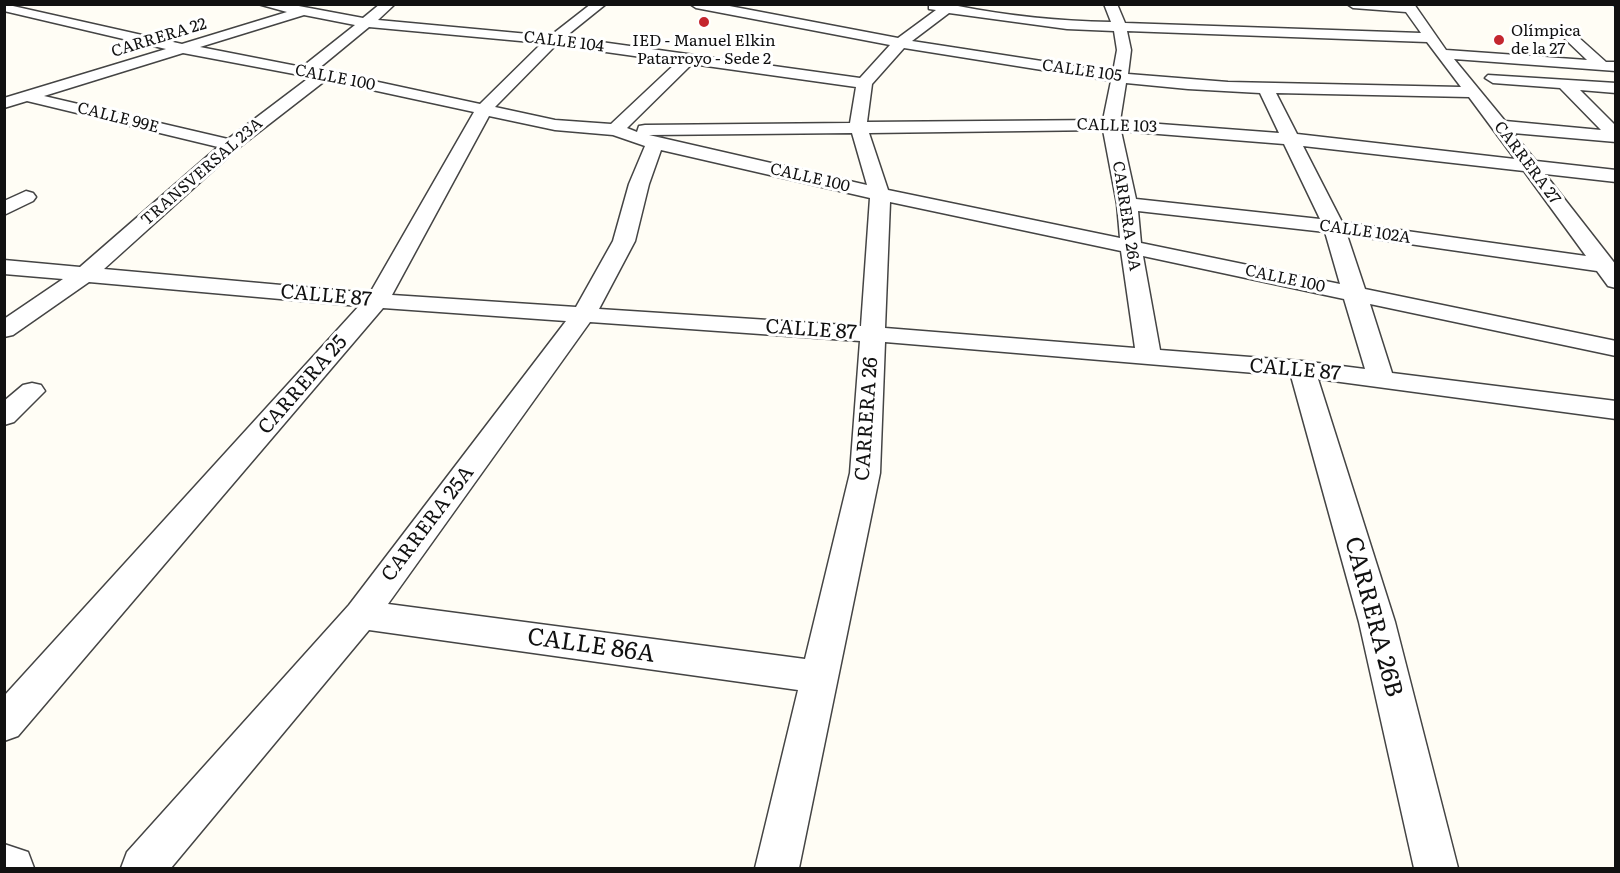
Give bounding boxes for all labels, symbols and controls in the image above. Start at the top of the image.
street label: CARRERA 22 [109,14,209,62]
marker: IED - Manuel Elkin Patarroyo - Sede 2 [697,15,711,29]
place label: Olímpica de la 27 [1511,21,1581,59]
street label: CALLE 104 [523,28,605,56]
place label: IED - Manuel Elkin Patarroyo - Sede 2 [632,31,776,69]
marker: Olímpica de la 27 [1492,33,1506,47]
street label: CALLE 105 [1041,56,1123,86]
street label: CALLE 100 [293,61,377,95]
street label: CALLE 99E [75,99,161,137]
street label: TRANSVERSAL 23A [137,114,267,230]
street label: CALLE 103 [1076,115,1158,137]
street label: CARRERA 27 [1490,118,1564,208]
street label: CALLE 100 [768,159,852,197]
street label: CARRERA 26A [1108,160,1144,272]
street label: CALLE 102A [1318,216,1412,248]
street label: CALLE 100 [1243,261,1327,297]
street label: CALLE 87 [279,280,373,312]
street label: CALLE 87 [765,315,857,345]
street label: CARRERA 25 [253,331,353,439]
street label: CALLE 87 [1248,354,1342,386]
street label: CARRERA 26 [851,356,883,482]
street label: CARRERA 25A [377,462,479,586]
street label: CARRERA 26B [1338,534,1408,700]
street label: CALLE 86A [525,623,657,669]

